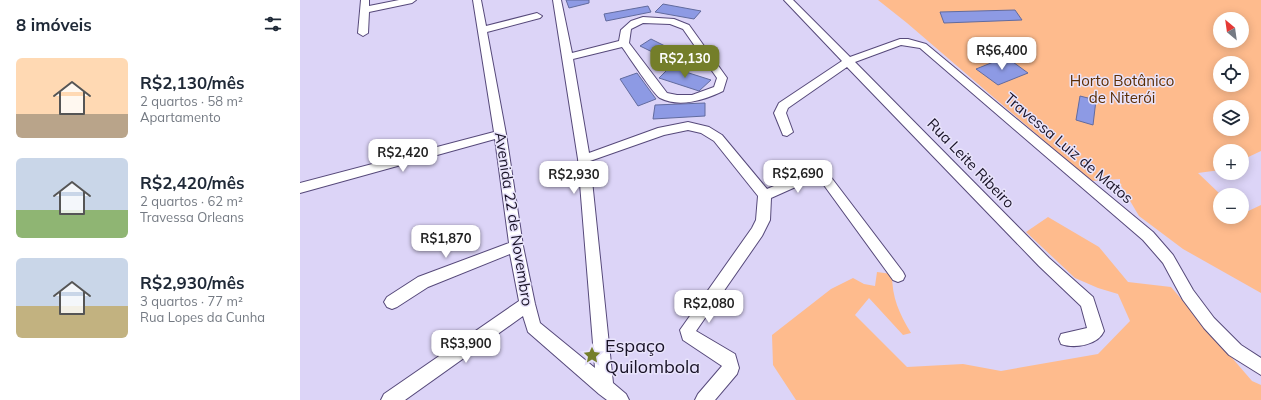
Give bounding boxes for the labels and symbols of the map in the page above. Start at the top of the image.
north arrow [1213,12,1249,48]
pin: R$6,400 [965,37,1039,71]
pin: R$2,130 [648,45,722,79]
park label: Horto Botânico de Niterói [1070,71,1174,107]
street label: Travessa Luiz de Matos [1001,89,1137,207]
street label: Rua Leite Ribeiro [923,114,1019,212]
street label: Avenida 22 de Novembro [491,131,537,307]
pin: R$2,420 [366,139,440,173]
pin: R$2,690 [761,160,835,194]
pin: R$2,930 [537,161,611,195]
pin: R$1,870 [409,225,483,259]
pin: R$2,080 [672,290,746,324]
pin: R$3,900 [429,330,503,364]
place label: Espaço Quilombola [605,334,700,378]
place icon: Espaço Quilombola [582,345,602,365]

